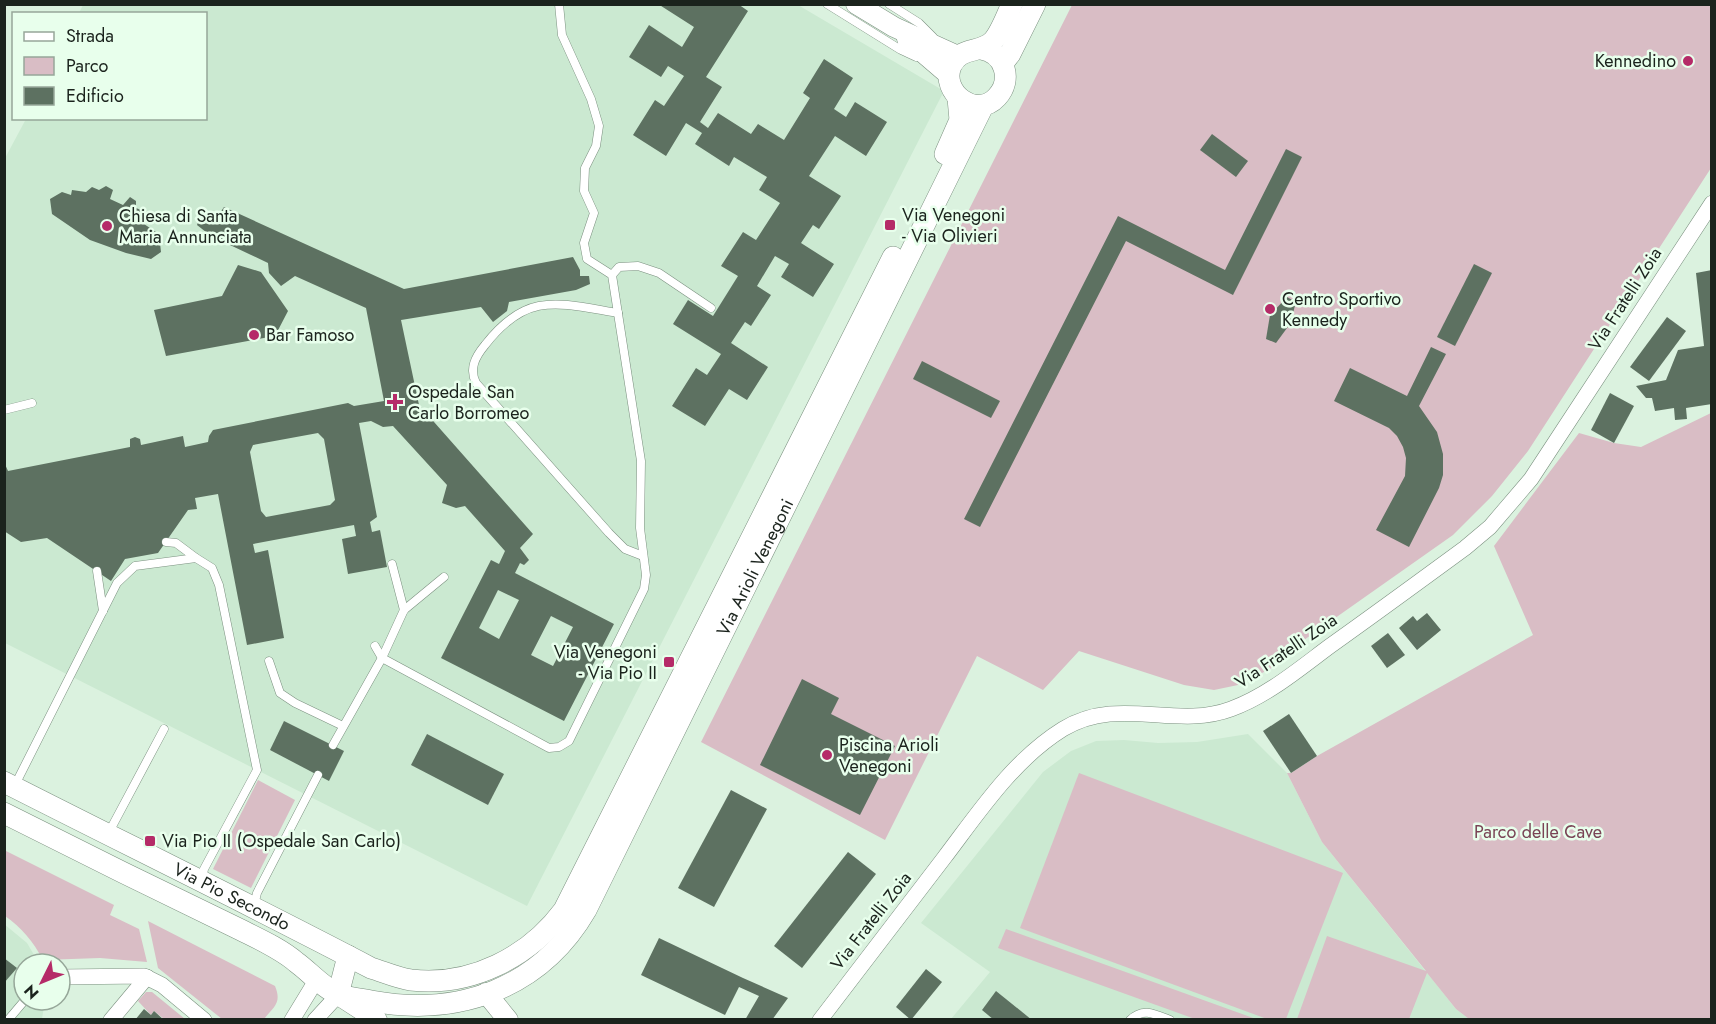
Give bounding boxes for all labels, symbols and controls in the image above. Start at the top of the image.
legend [12,12,207,120]
text: Strada [66,23,114,49]
place label: Kennedino [1595,48,1676,74]
text: Parco [66,53,108,79]
marker: Kennedino [1681,54,1695,68]
text: Edificio [66,83,124,109]
place label: Via Venegoni - Via Olivieri [902,202,1005,249]
place label: Chiesa di Santa Maria Annunciata [119,203,252,250]
marker: Via Venegoni - Via Olivieri [883,218,897,232]
marker: Chiesa di Santa Maria Annunciata [100,219,114,233]
street label: Via Fratelli Zoia [1582,242,1668,356]
place label: Centro Sportivo Kennedy [1282,286,1401,333]
marker: Centro Sportivo Kennedy [1263,302,1277,316]
place label: Bar Famoso [266,322,355,348]
marker: Bar Famoso [247,328,261,342]
place label: Ospedale San Carlo Borromeo [408,379,530,426]
marker: Ospedale San Carlo Borromeo [386,393,404,411]
street label: Via Arioli Venegoni [710,494,800,640]
street label: Via Fratelli Zoia [1230,607,1342,695]
place label: Via Venegoni - Via Pio II [554,639,657,686]
marker: Via Venegoni - Via Pio II [662,655,676,669]
place label: Piscina Arioli Venegoni [839,732,939,779]
marker: Piscina Arioli Venegoni [820,748,834,762]
park label: Parco delle Cave [1474,819,1602,845]
place label: Via Pio II (Ospedale San Carlo) [162,828,401,854]
marker: Via Pio II (Ospedale San Carlo) [143,834,157,848]
street label: Via Pio Secondo [169,856,295,937]
street label: Via Fratelli Zoia [824,866,918,976]
north arrow [12,952,72,1012]
text: N [19,979,44,1004]

